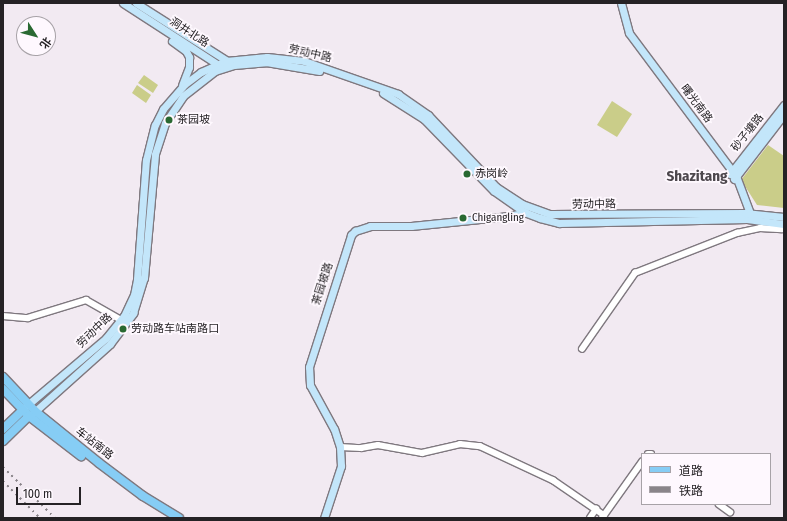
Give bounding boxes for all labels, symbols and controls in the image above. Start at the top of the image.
street label: 洞井北路 [167,15,211,51]
north arrow [16,16,56,56]
text: 北 [37,34,54,51]
street label: 劳动中路 [287,43,333,65]
street label: 曙光南路 [677,82,715,126]
street label: 砂子塘路 [729,112,767,154]
place label: 茶园坡 [177,113,210,127]
marker: 茶园坡 [164,115,174,125]
place label: 赤岗岭 [475,167,508,181]
district label: Shazitang [666,168,728,186]
marker: 赤岗岭 [462,169,472,179]
street label: 劳动中路 [572,198,616,212]
place label: Chigangling [472,211,524,225]
marker: Chigangling [457,212,469,224]
street label: 茶园坡路 [310,261,336,307]
street label: 劳动中路 [75,311,115,351]
place label: 劳动路车站南路口 [131,322,219,336]
marker: 劳动路车站南路口 [118,324,128,334]
street label: 车站南路 [73,425,115,463]
legend [641,453,771,505]
text: 道路 [679,464,703,478]
scale bar [18,479,83,505]
text: 铁路 [679,484,703,498]
text: 100 m [23,487,52,501]

